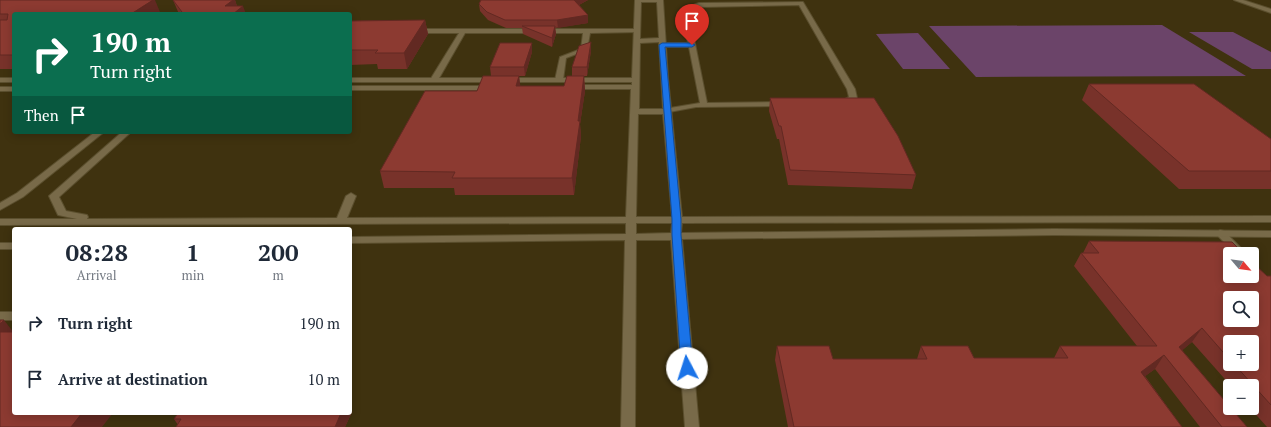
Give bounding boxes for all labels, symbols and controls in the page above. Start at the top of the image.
pin [675,4,709,45]
icon: arrive [681,10,703,32]
text: 190 m [90,23,171,60]
icon: right [24,28,76,80]
text: Turn right [90,59,172,83]
icon: arrive [67,104,89,126]
text: Then [24,105,59,125]
text: 08:28 [65,236,128,268]
text: 1 [186,236,200,268]
text: 200 [258,236,298,268]
north arrow [1223,247,1259,283]
map controls [1223,247,1259,415]
text: Arrival [77,266,117,284]
text: min [181,266,204,284]
text: m [273,266,284,284]
button: search [1223,291,1259,327]
icon: right [24,312,46,334]
text: Turn right [58,313,133,333]
text: 190 m [299,313,340,333]
button: + [1223,335,1259,371]
position arrow [666,347,708,389]
icon: arrive [24,368,46,390]
text: Arrive at destination [58,369,208,389]
text: 10 m [307,369,340,389]
button: − [1223,379,1259,415]

